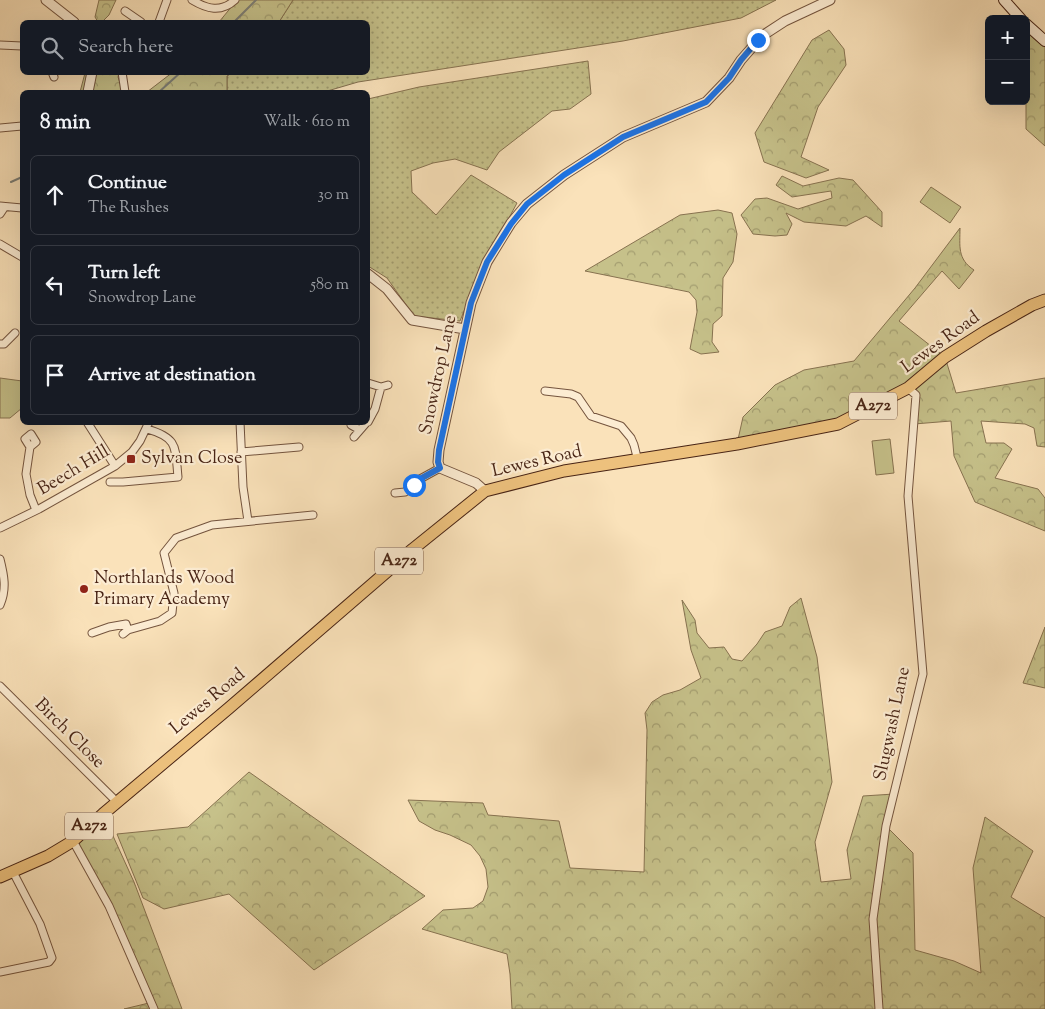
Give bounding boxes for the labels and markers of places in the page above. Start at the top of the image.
place label: Sylvan Close [141,446,242,472]
marker: Sylvan Close [125,453,137,465]
place label: Northlands Wood Primary Academy [94,566,234,613]
marker: Northlands Wood Primary Academy [78,583,90,595]

